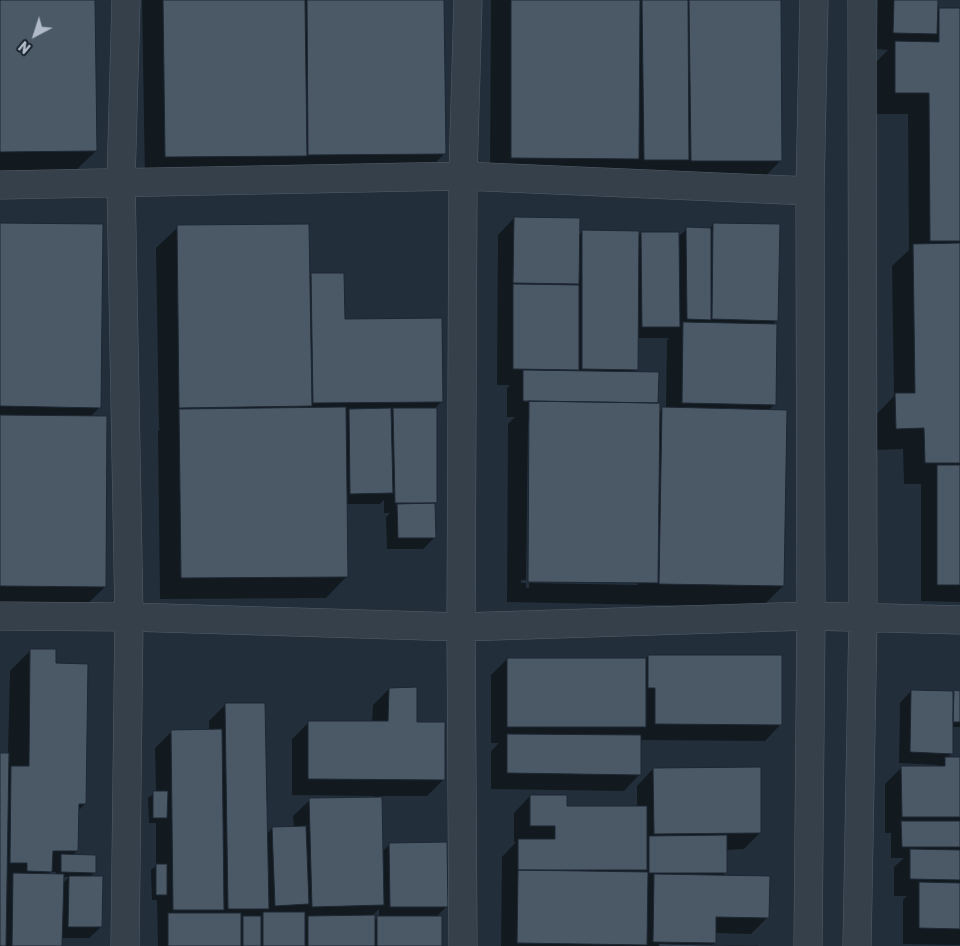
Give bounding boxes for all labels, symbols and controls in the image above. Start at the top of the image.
north arrow [10,10,60,60]
text: N [16,37,34,57]

